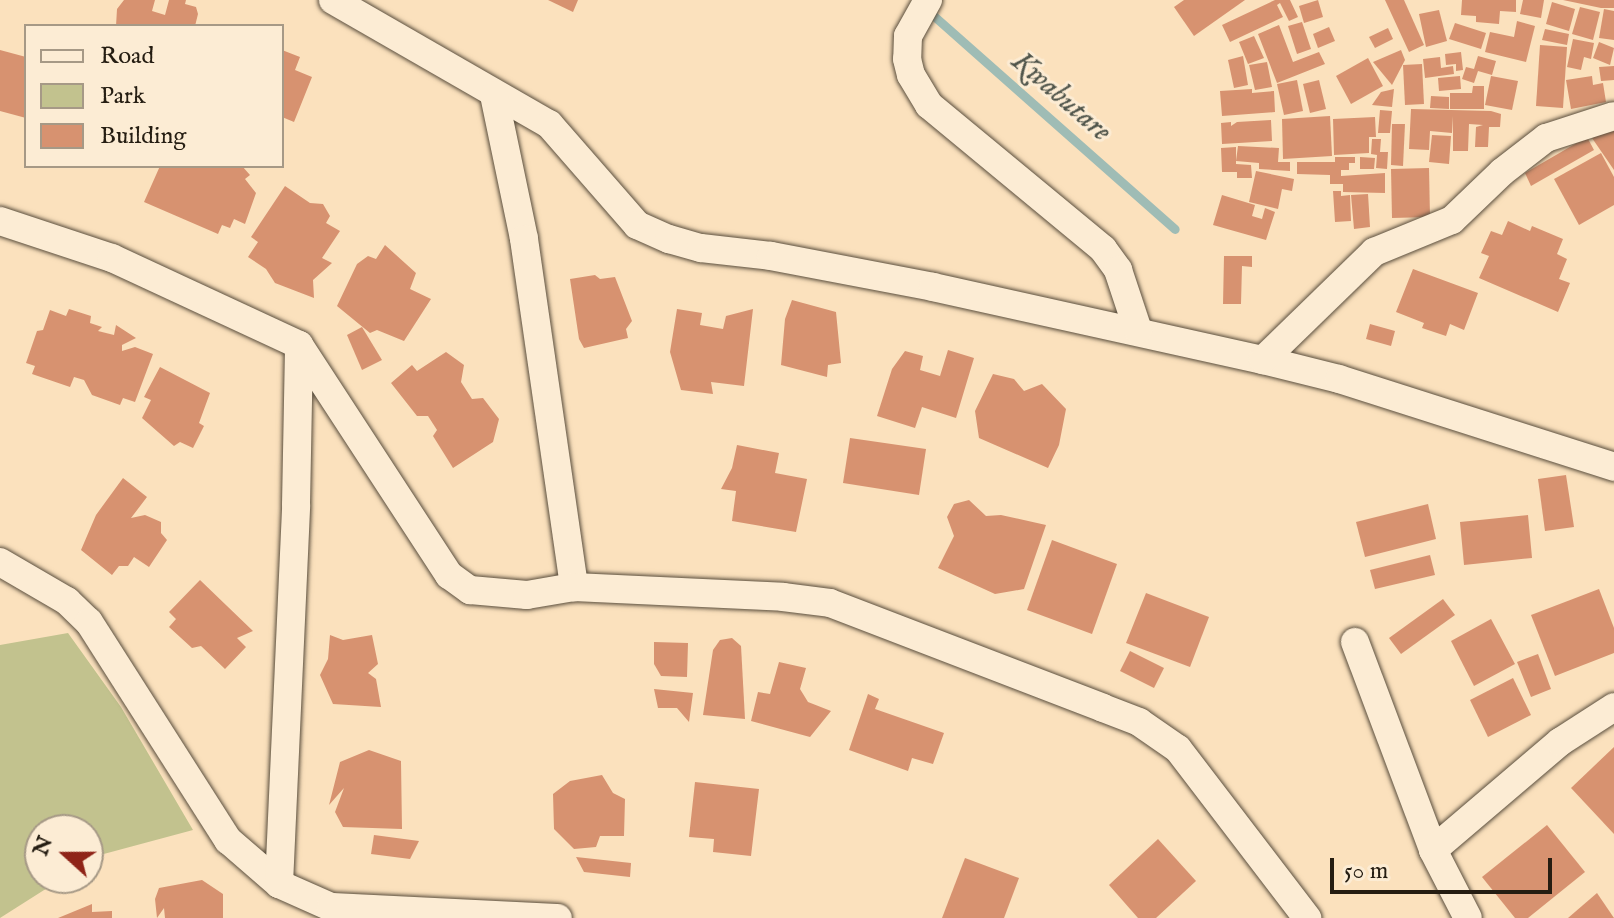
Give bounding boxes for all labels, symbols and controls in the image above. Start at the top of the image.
legend [24,24,284,168]
text: Road [100,41,154,72]
water label: Kwabutare [1004,44,1118,150]
text: Park [100,81,146,112]
text: Building [100,121,186,152]
north arrow [24,814,104,894]
text: N [27,832,60,860]
scale bar [1334,842,1556,892]
text: 50 m [1344,856,1388,887]

